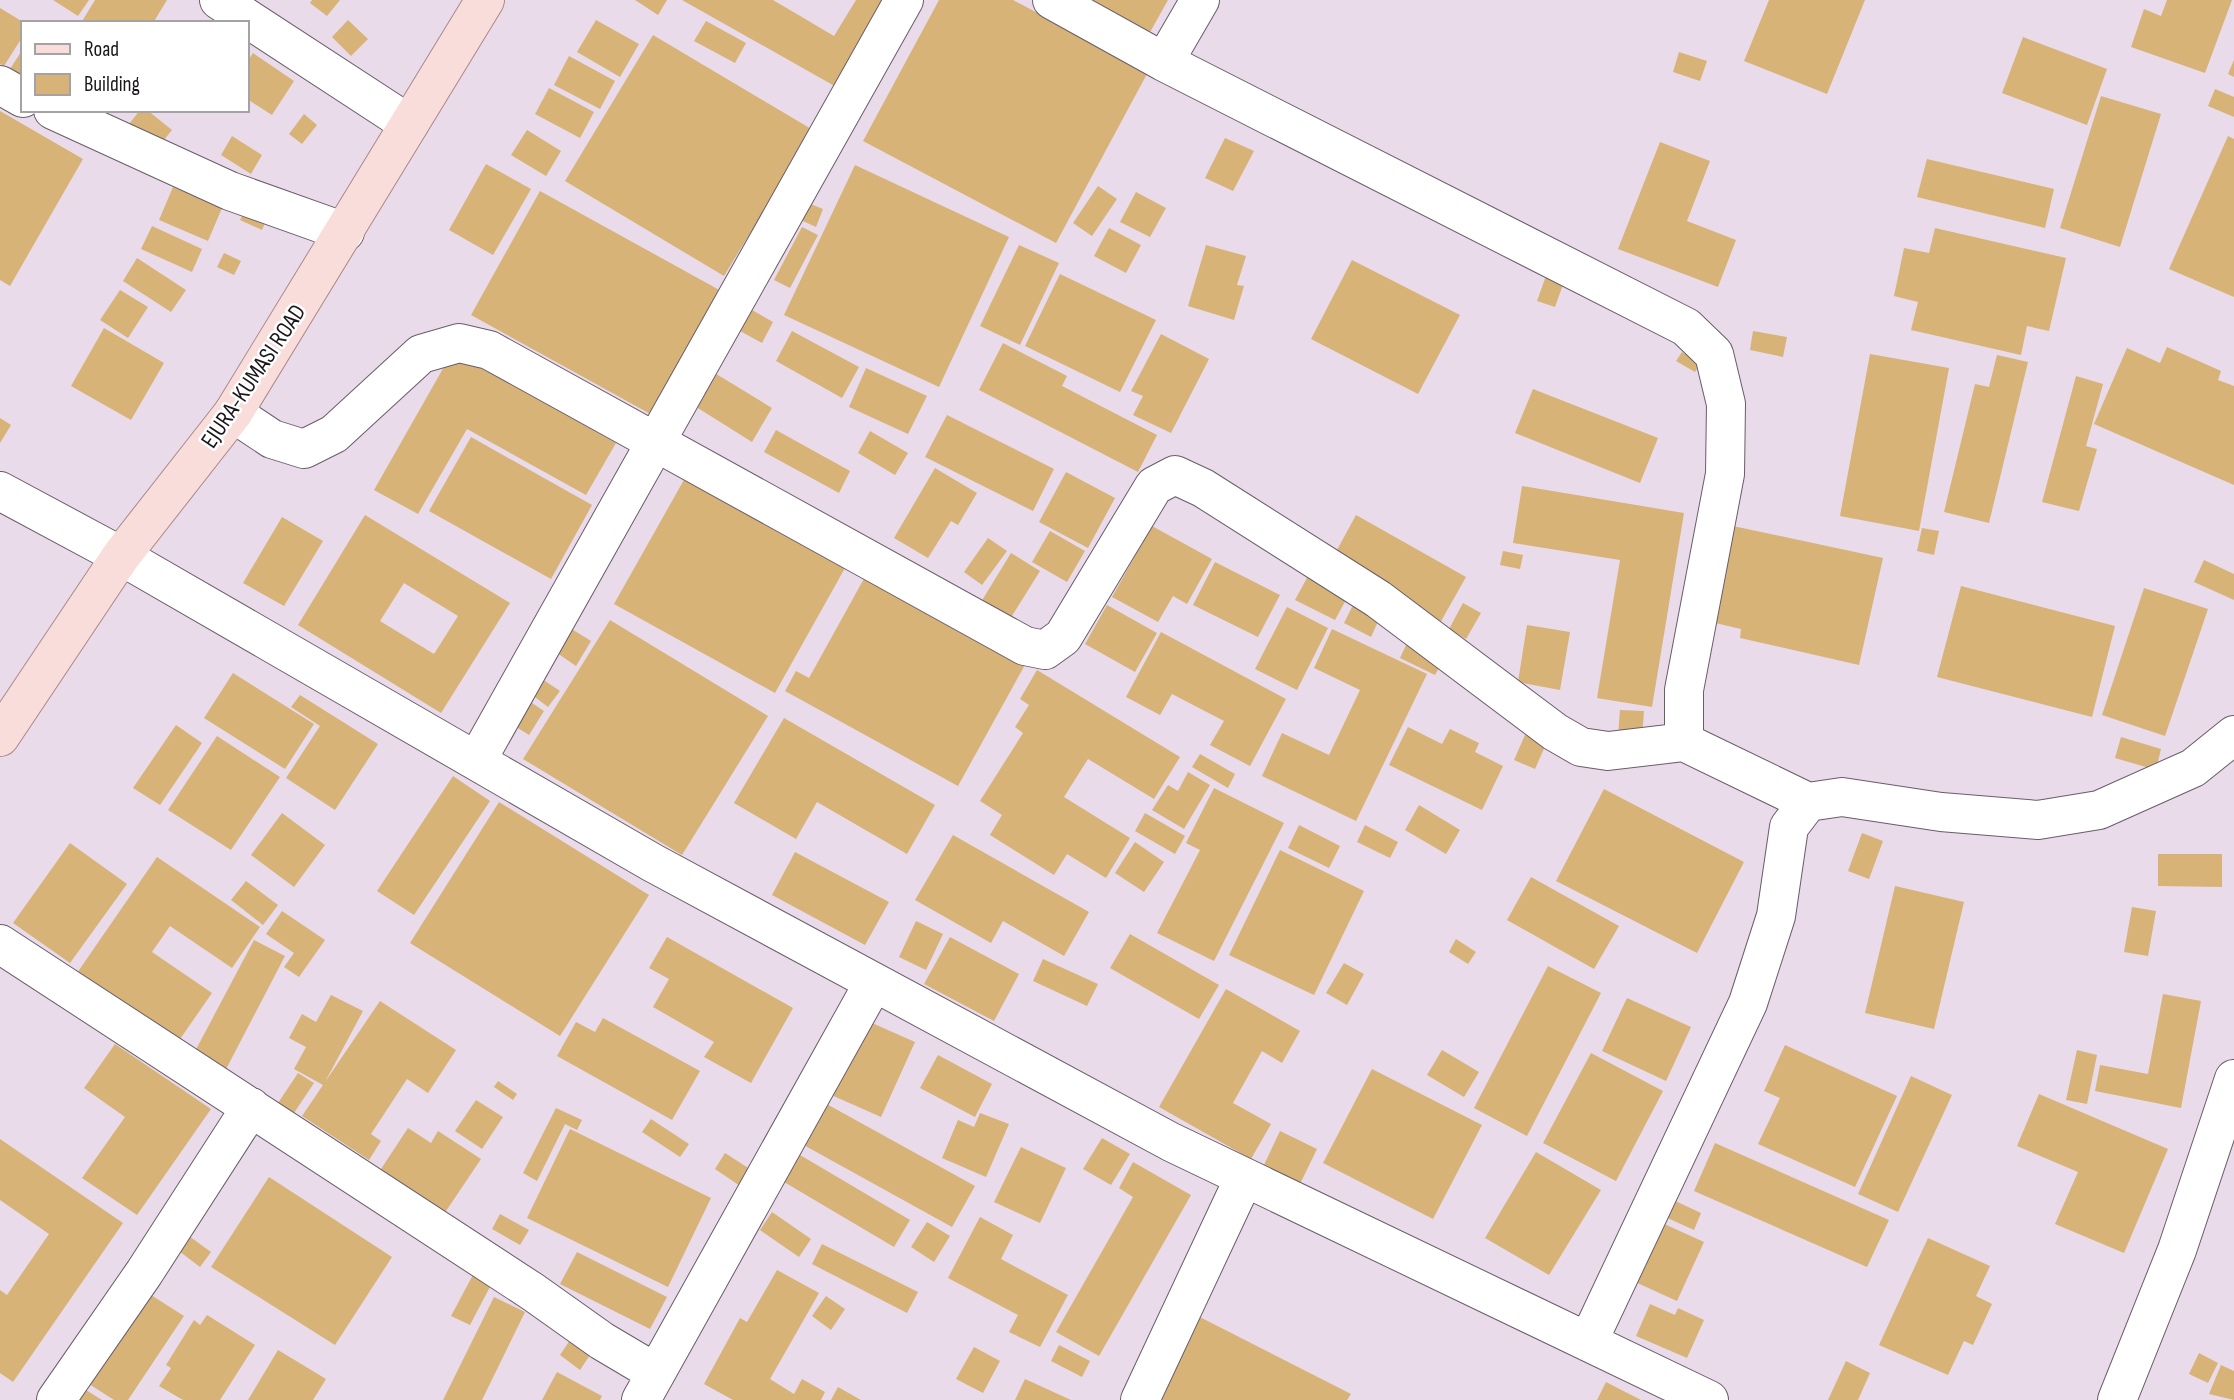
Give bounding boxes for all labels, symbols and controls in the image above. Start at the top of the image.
legend [21,21,248,112]
text: Road [84,37,119,62]
text: Building [84,72,140,97]
street label: EJURA-KUMASI ROAD [195,299,312,454]

